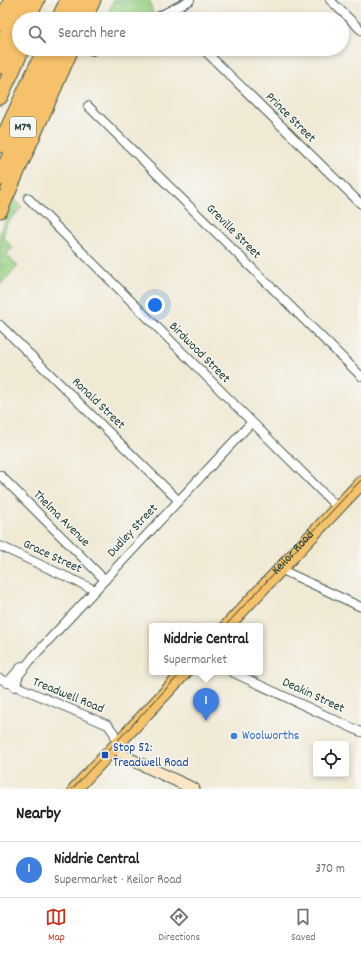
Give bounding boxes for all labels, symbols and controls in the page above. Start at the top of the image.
search box [12,12,349,56]
icon: search [26,23,48,45]
text: Search here [58,23,126,45]
street label: Prince Street [260,88,320,148]
road number: M79 [10,117,36,137]
street label: Greville Street [201,200,265,264]
your location [145,295,165,315]
street label: Birdwood Street [164,318,234,388]
street label: Ronald Street [67,374,129,435]
street label: Thelma Avenue [28,486,94,552]
street label: Dudley Street [103,500,163,562]
street label: Keilor Road [267,526,319,580]
street label: Grace Street [19,535,85,579]
popup [149,623,263,675]
text: Niddrie Central [163,629,249,651]
text: Supermarket [163,651,227,670]
street label: Treadwell Road [29,673,107,719]
street label: Deakin Street [279,673,347,719]
pin: 1 [193,688,219,721]
place label: Woolworths [242,727,299,746]
marker: Woolworths [229,731,239,741]
place label: Stop 52: Treadwell Road [113,739,189,773]
map controls [313,741,349,777]
button: locate [313,741,349,777]
marker: Stop 52: Treadwell Road [100,750,110,760]
text: Nearby [16,803,60,827]
text: Niddrie Central [54,849,139,871]
text: 1 [28,860,30,879]
text: 370 m [315,860,345,879]
text: Supermarket · Keilor Road [54,871,182,890]
tab: Map [45,906,67,946]
tab: Directions [158,906,200,946]
tab: Saved [291,906,316,946]

